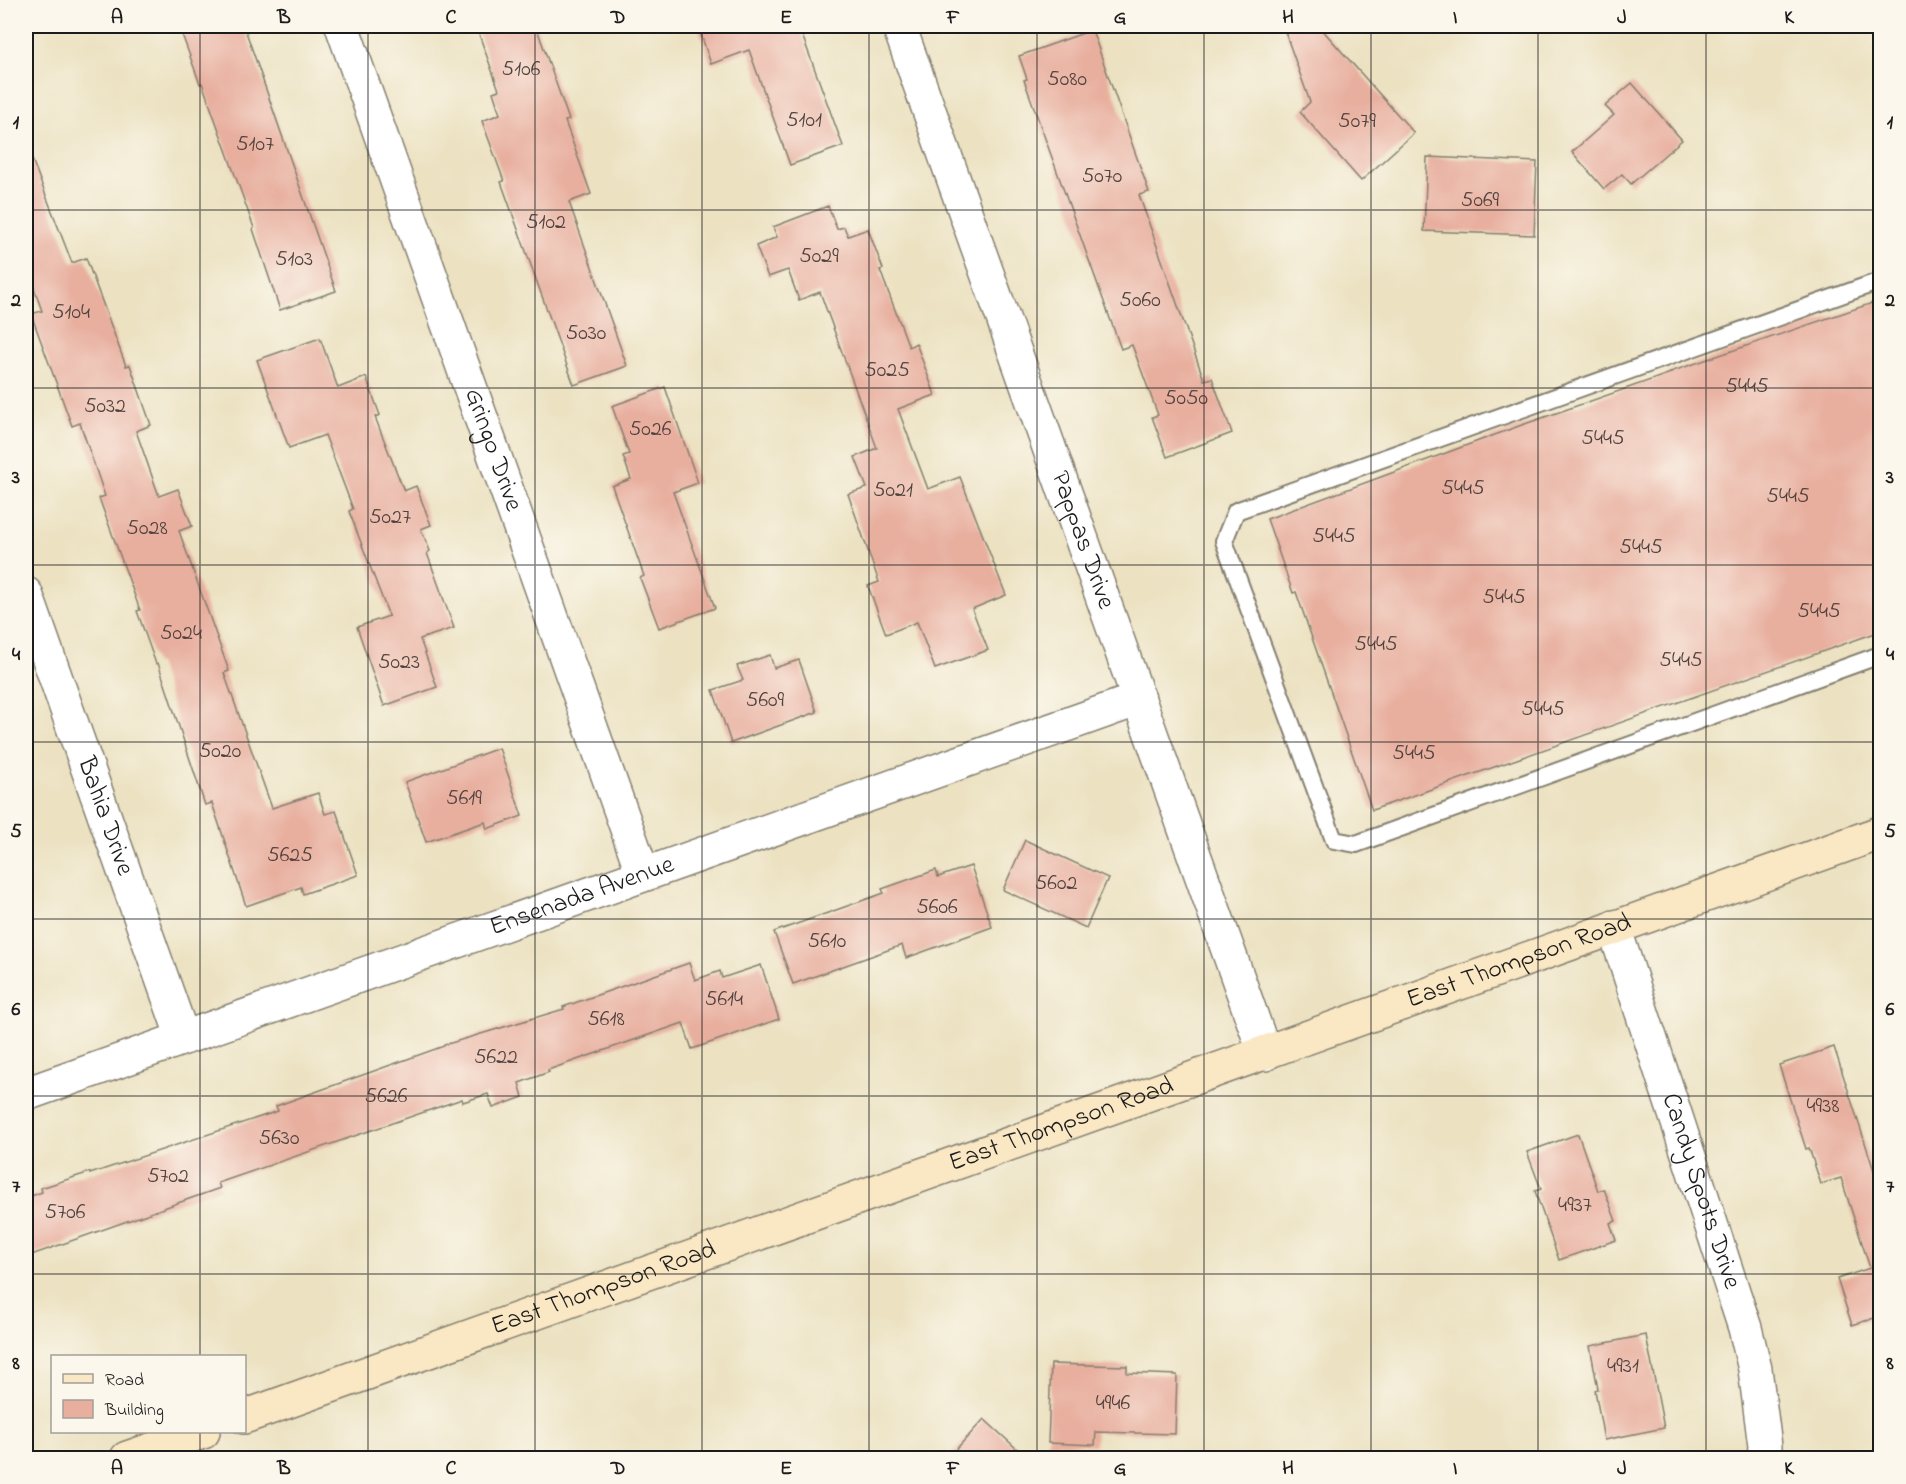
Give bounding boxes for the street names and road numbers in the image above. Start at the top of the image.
street label: Gringo Drive [453,383,532,517]
street label: Pappas Drive [1040,466,1124,615]
street label: Bahia Drive [66,751,143,881]
street label: Ensenada Avenue [485,846,680,947]
street label: East Thompson Road [1402,904,1637,1019]
street label: East Thompson Road [944,1067,1179,1183]
street label: Candy Spots Drive [1651,1088,1750,1294]
street label: East Thompson Road [486,1231,722,1346]

